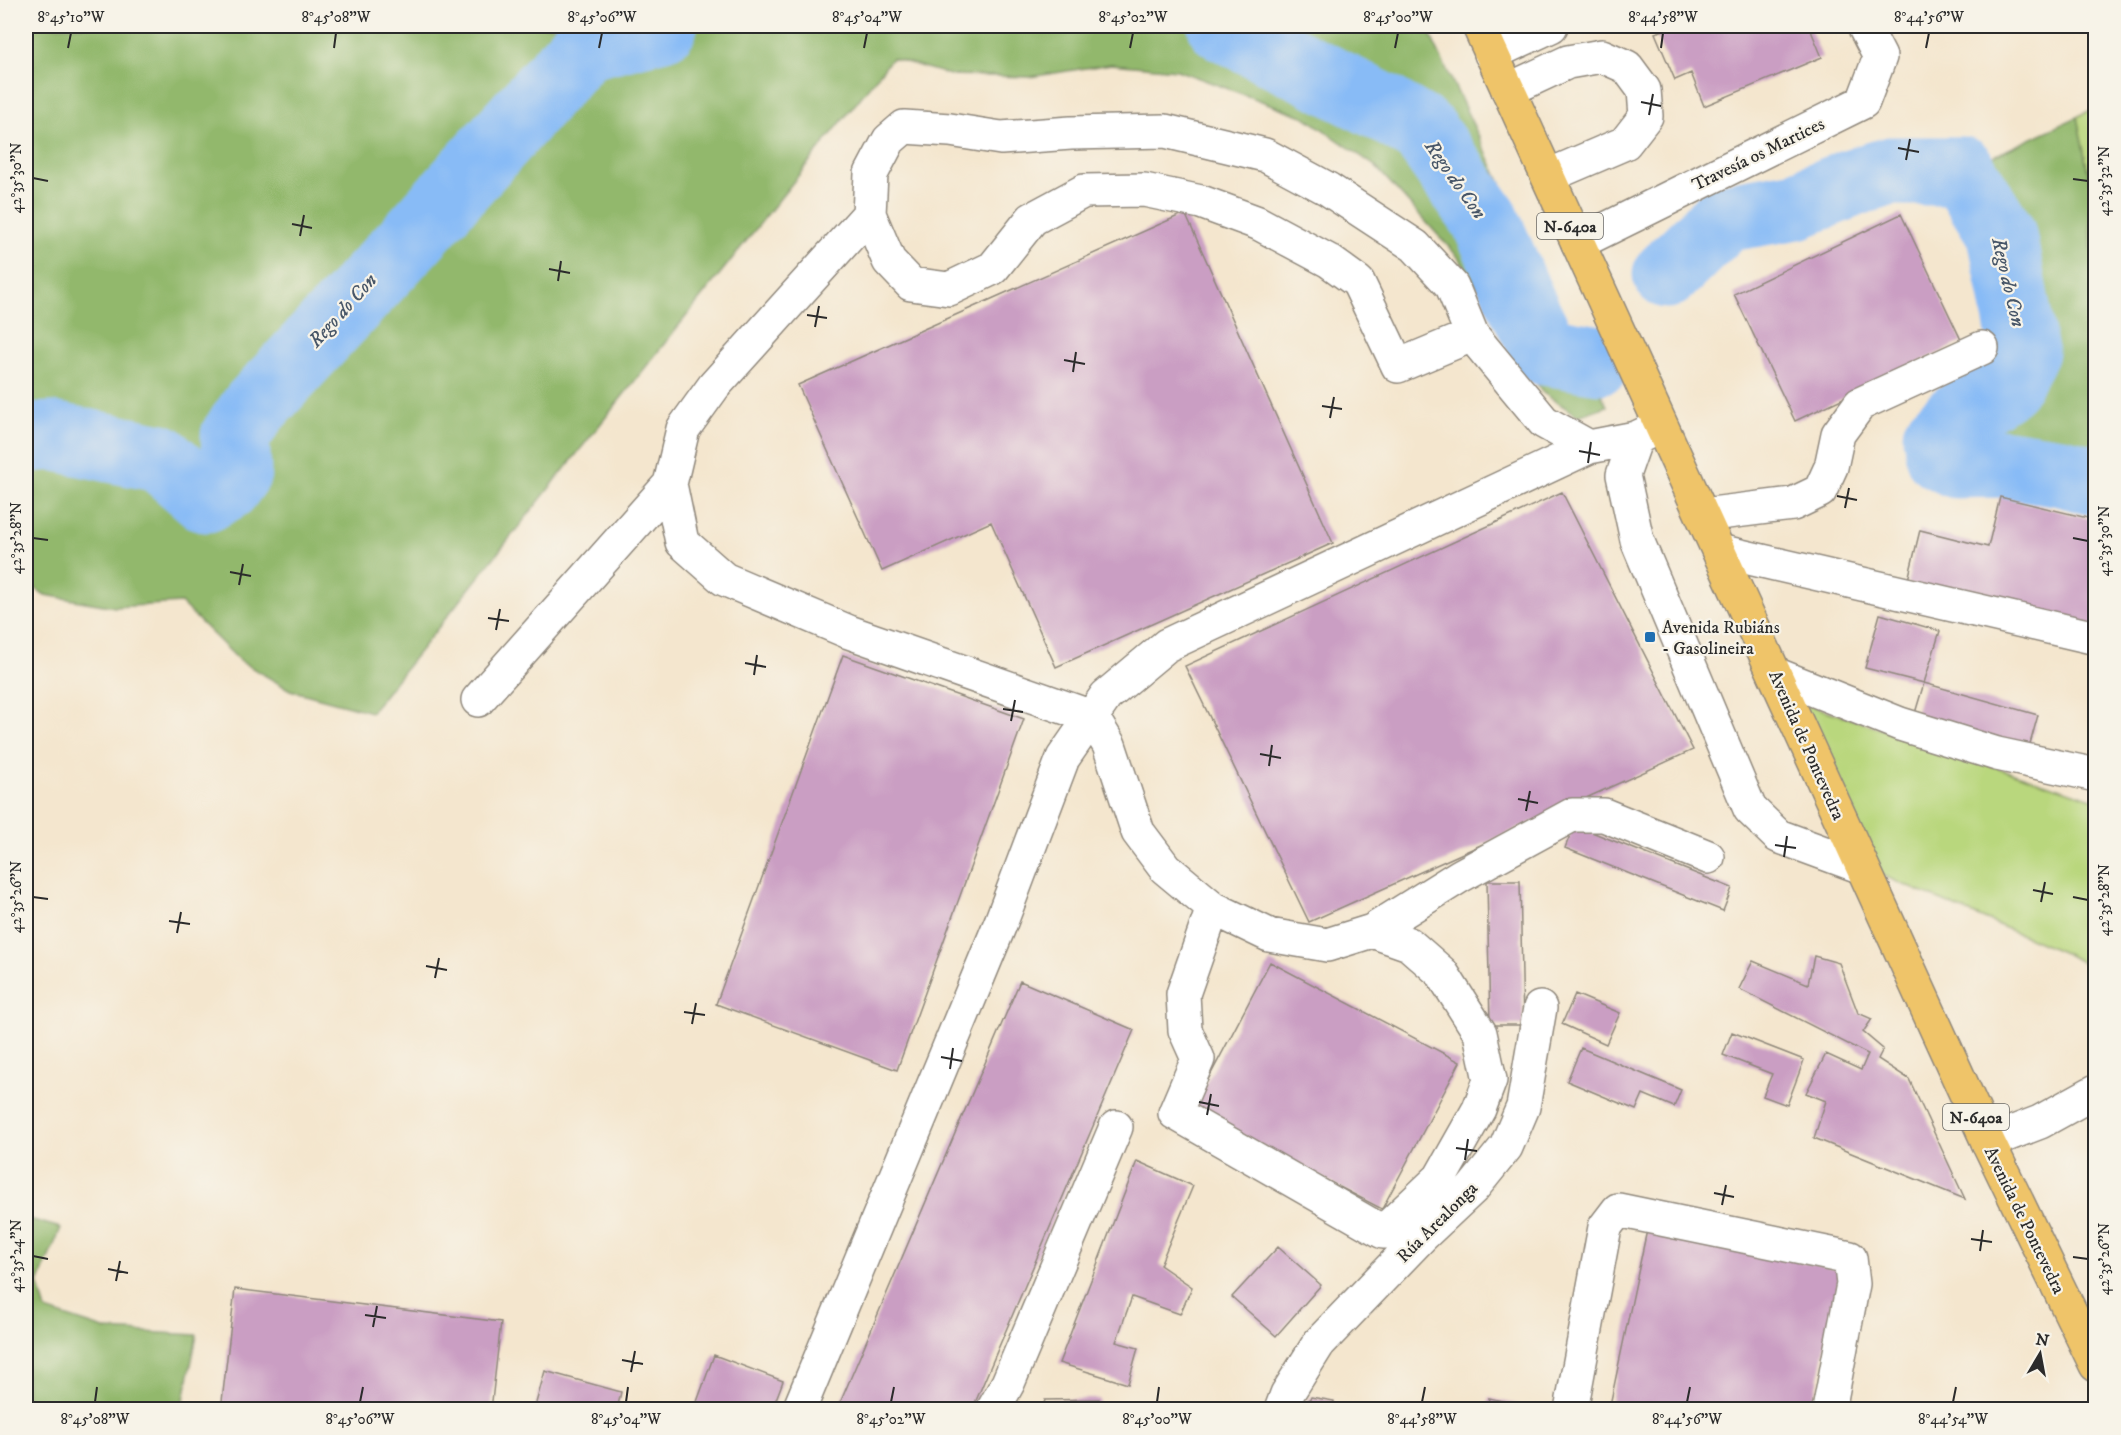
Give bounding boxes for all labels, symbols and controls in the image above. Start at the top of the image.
text: 8°45'10"W [38,8,105,27]
text: 8°45'08"W [302,8,371,27]
text: 8°45'06"W [567,8,637,27]
text: 8°45'04"W [832,8,902,27]
text: 8°45'02"W [1099,8,1168,27]
text: 8°45'00"W [1363,8,1433,27]
text: 8°44'58"W [1628,8,1698,27]
text: 8°44'56"W [1894,8,1964,27]
street label: Travesía os Martices [1689,113,1828,196]
water label: Rego do Con [1418,135,1491,224]
text: 42°35'30"N [7,142,26,214]
text: 42°35'32"N [2095,146,2114,216]
road number: N-640a [1537,213,1603,239]
water label: Rego do Con [1985,234,2030,330]
water label: Rego do Con [303,269,383,354]
text: 42°35'28"N [7,502,26,574]
text: 42°35'30"N [2095,505,2114,577]
place label: Avenida Rubiáns - Gasolineira [1662,617,1780,660]
marker: Avenida Rubiáns - Gasolineira [1643,630,1657,644]
street label: Avenida de Pontevedra [1763,667,1849,824]
text: 42°35'26"N [7,861,26,933]
text: 42°35'28"N [2095,864,2114,936]
road number: N-640a [1943,1104,2009,1130]
street label: Avenida de Pontevedra [1979,1143,2069,1298]
street label: Rúa Arealonga [1393,1177,1483,1268]
text: 42°35'24"N [7,1219,26,1293]
text: 42°35'26"N [2095,1223,2114,1295]
north arrow [2010,1324,2070,1384]
text: N [2034,1329,2051,1351]
text: 8°45'08"W [61,1410,130,1429]
text: 8°45'06"W [325,1410,395,1429]
text: 8°45'04"W [591,1410,661,1429]
text: 8°45'02"W [857,1410,926,1429]
text: 8°45'00"W [1122,1410,1192,1429]
text: 8°44'58"W [1387,1410,1457,1429]
text: 8°44'56"W [1652,1410,1722,1429]
text: 8°44'54"W [1918,1410,1988,1429]

